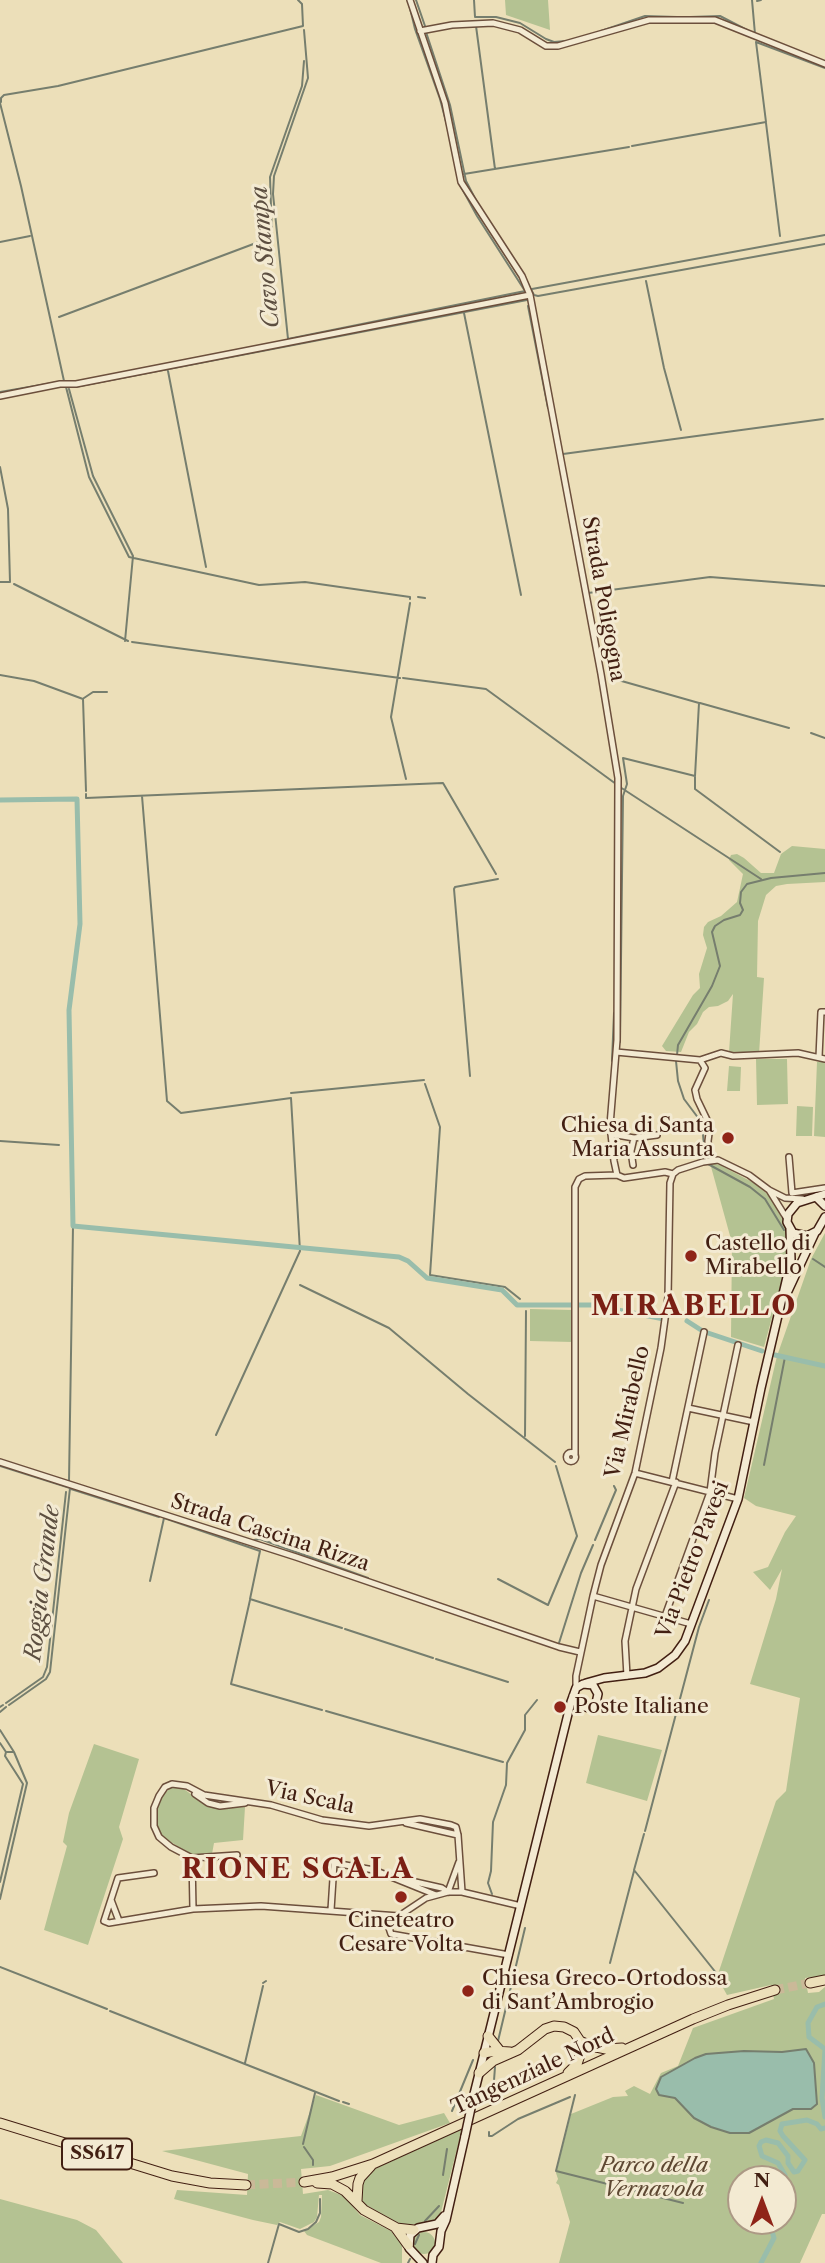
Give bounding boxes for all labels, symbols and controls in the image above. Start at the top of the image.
water label: Cavo Stampa [246,185,286,329]
street label: Strada Poligogna [576,514,630,684]
place label: Chiesa di Santa Maria Assunta [561,1113,714,1163]
marker: Chiesa di Santa Maria Assunta [720,1130,736,1146]
place label: Castello di Mirabello [705,1231,811,1281]
marker: Castello di Mirabello [683,1248,699,1264]
district label: MIRABELLO [592,1290,796,1324]
street label: Via Mirabello [600,1343,656,1481]
street label: Via Pietro Pavesi [651,1478,735,1642]
street label: Strada Cascina Rizza [167,1489,373,1577]
water label: Roggia Grande [20,1504,66,1662]
place label: Poste Italiane [574,1694,709,1720]
marker: Poste Italiane [552,1699,568,1715]
street label: Via Scala [263,1776,357,1820]
district label: RIONE SCALA [183,1853,413,1887]
marker: Cineteatro Cesare Volta [393,1889,409,1905]
place label: Cineteatro Cesare Volta [338,1908,464,1958]
place label: Chiesa Greco-Ortodossa di Sant’Ambrogio [482,1966,728,2016]
marker: Chiesa Greco-Ortodossa di Sant’Ambrogio [460,1983,476,1999]
street label: Tangenziale Nord [448,2023,618,2121]
road number: SS617 [62,2138,132,2170]
park label: Parco della Vernavola [600,2153,708,2203]
north arrow [727,2165,797,2235]
text: N [754,2169,770,2192]

